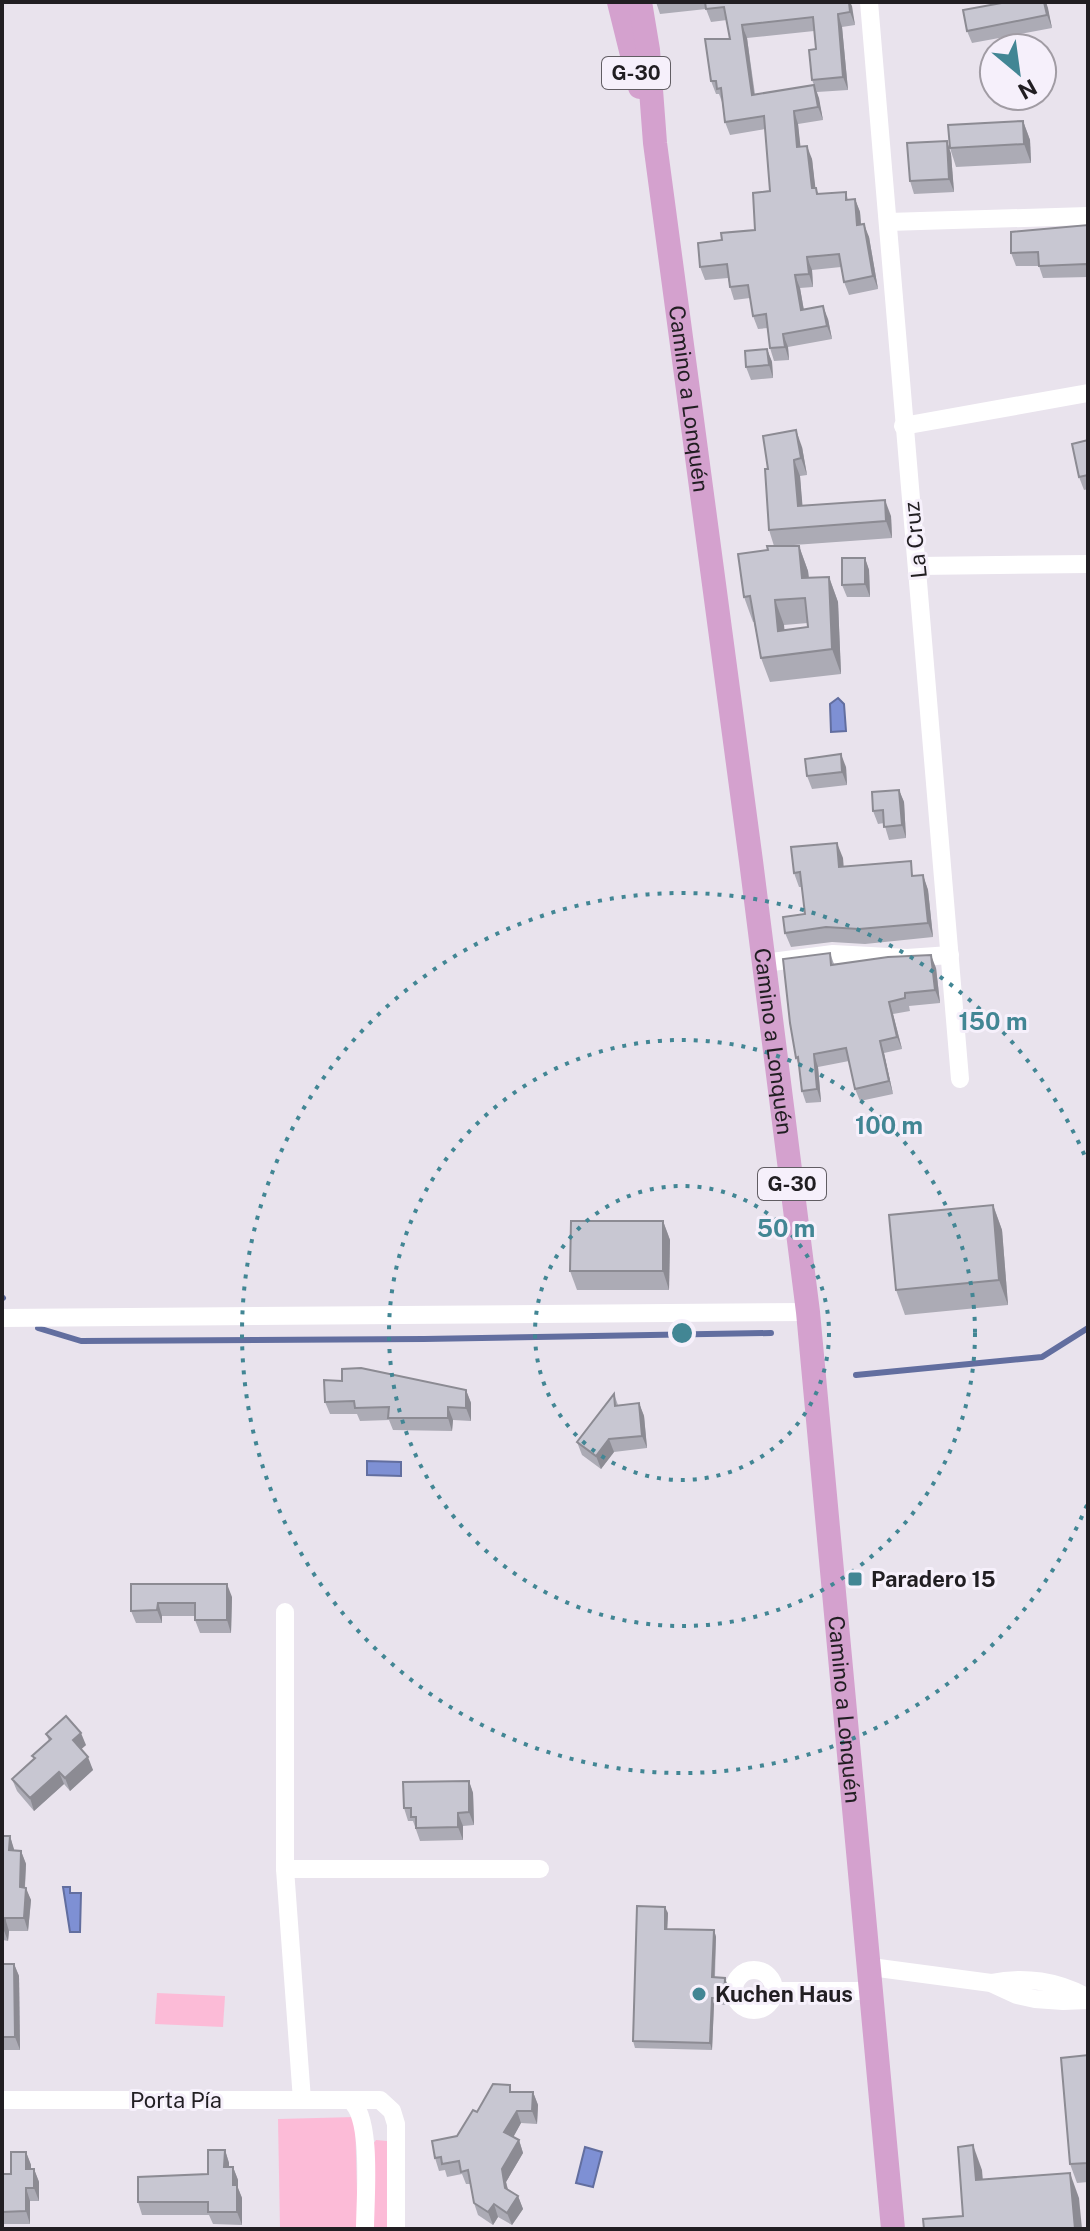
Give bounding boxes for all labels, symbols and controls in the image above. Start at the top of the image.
north arrow [978,32,1058,112]
road number: G-30 [602,57,670,89]
text: N [1014,74,1042,105]
street label: Camino a Lonquén [664,304,715,494]
street label: La Cruz [898,500,932,580]
street label: Camino a Lonquén [749,946,798,1136]
text: 150 m [959,1007,1027,1035]
text: 100 m [855,1111,923,1139]
road number: G-30 [758,1168,826,1200]
text: 50 m [757,1214,815,1242]
centre of rings [668,1319,696,1347]
place label: Paradero 15 [871,1566,996,1592]
marker: Paradero 15 [846,1570,864,1588]
street label: Camino a Lonquén [823,1615,866,1804]
place label: Kuchen Haus [715,1981,853,2007]
marker: Kuchen Haus [690,1985,708,2003]
street label: Porta Pía [130,2087,222,2113]

